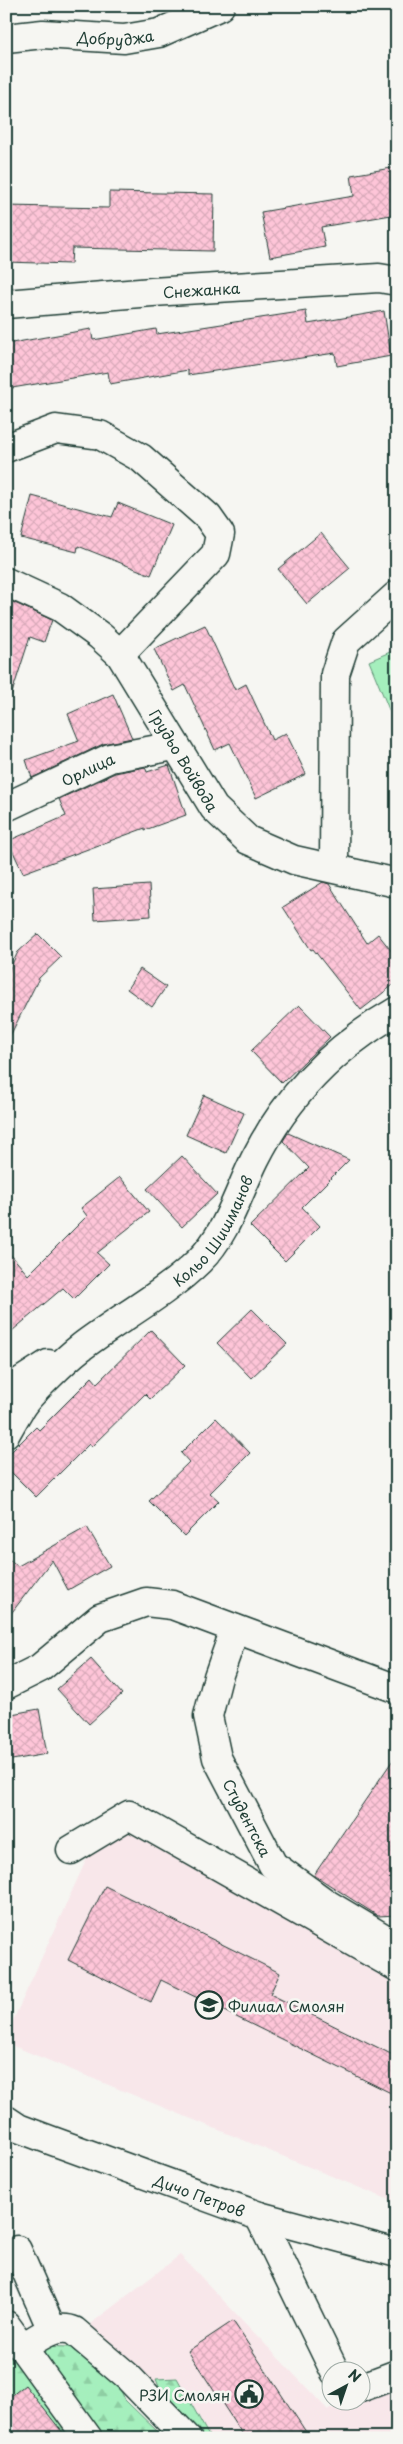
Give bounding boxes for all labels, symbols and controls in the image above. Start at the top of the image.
street label: Добруджа [76,22,156,50]
street label: Снежанка [162,275,241,303]
street label: Грудьо Войвода [144,704,225,816]
street label: Орлица [57,746,119,791]
street label: Кольо Шишманов [167,1171,258,1291]
street label: Студентска [218,1774,278,1861]
school or university icon: Филиал Смолян [194,1990,224,2020]
place label: Филиал Смолян [228,1994,345,2017]
street label: Дичо Петров [150,2167,248,2222]
north arrow [320,2362,370,2412]
text: N [344,2364,366,2387]
public building icon: РЗИ Смолян [234,2379,264,2409]
place label: РЗИ Смолян [139,2383,230,2406]

